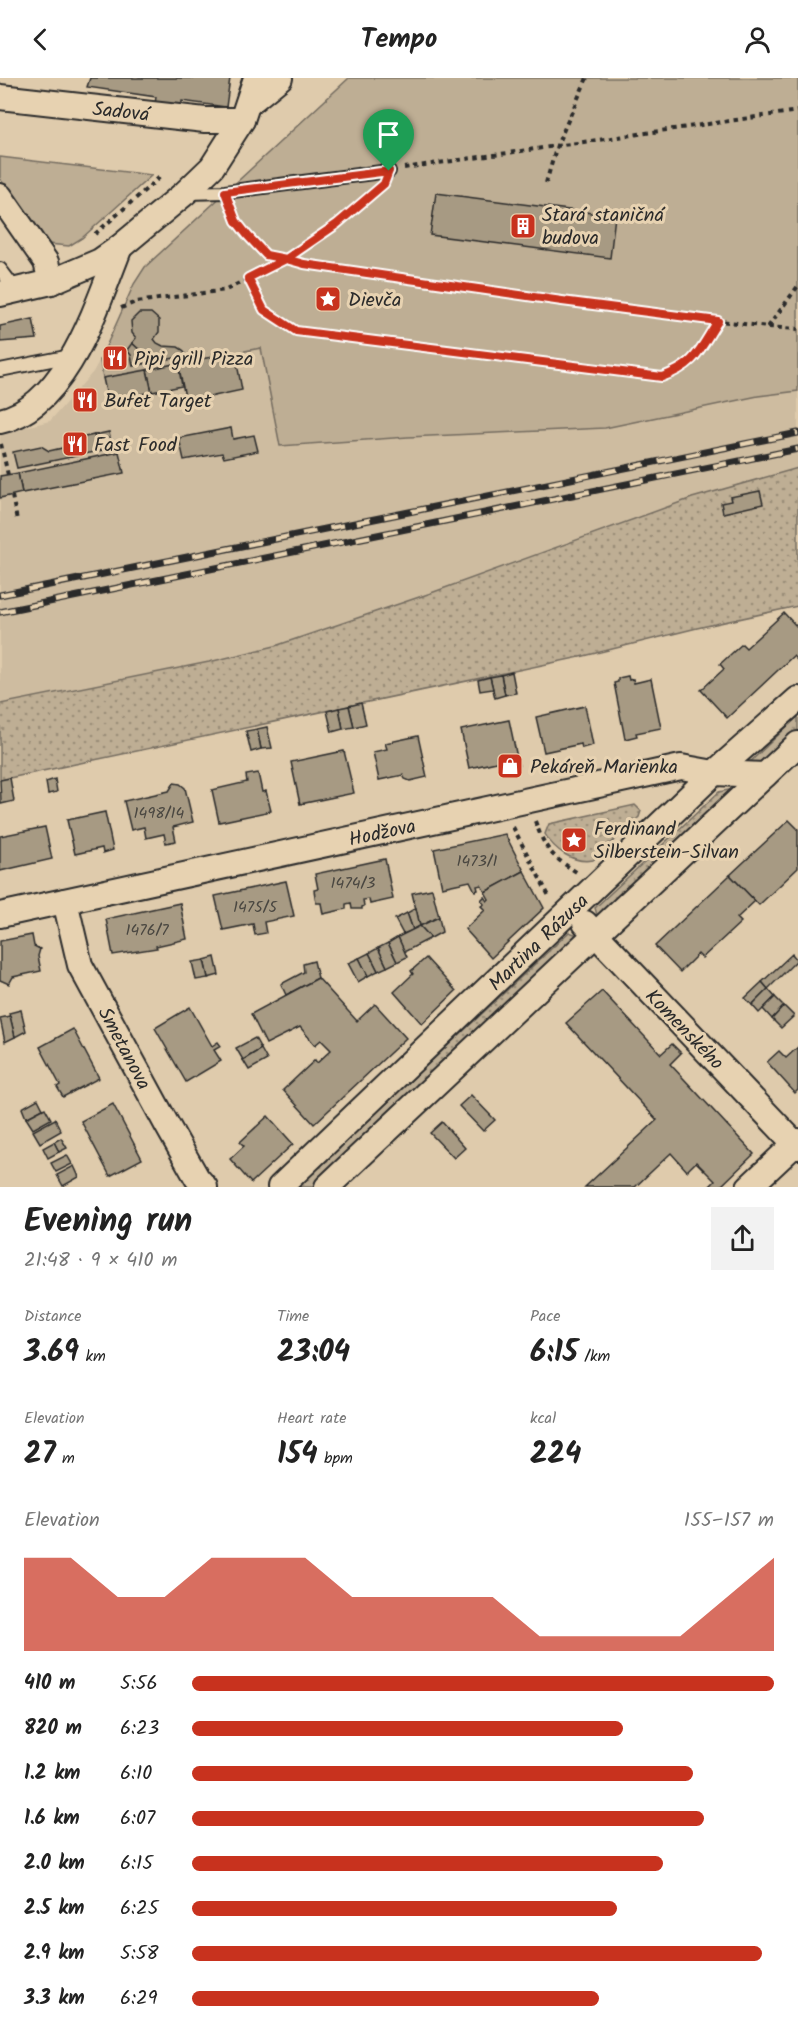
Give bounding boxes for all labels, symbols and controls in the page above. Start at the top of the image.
text: Tempo [361,18,437,61]
icon: back [24,23,57,56]
icon: person [741,23,774,56]
street label: Sadová [91,94,152,132]
pin [363,109,414,171]
icon: arrive [372,118,405,151]
place label: Stará staničná budova [542,200,665,255]
building icon: Stará staničná budova [508,211,538,241]
place icon: Dievča [313,284,343,314]
place label: Dievča [348,285,401,317]
restaurant icon: Pipi grill Pizza [100,343,130,373]
place label: Pipi grill Pizza [134,344,253,376]
restaurant icon: Bufet Target [70,385,100,415]
place label: Bufet Target [104,386,212,418]
restaurant icon: Fast Food [60,429,90,459]
place label: Fast Food [94,430,178,462]
shop icon: Pekáreň Marienka [495,751,525,781]
place label: Pekáreň Marienka [530,752,678,784]
house number: 1498/14 [134,801,185,826]
street label: Hodžova [346,811,419,857]
place label: Ferdinand Silberstein-Silvan [594,814,739,869]
place icon: Ferdinand Silberstein-Silvan [559,825,589,855]
house number: 1473/1 [456,849,498,874]
house number: 1474/3 [331,871,375,896]
street label: Martina Rázusa [482,887,597,1000]
house number: 1475/5 [233,895,278,920]
house number: 1476/7 [125,918,169,943]
street label: Komenského [636,982,731,1079]
street label: Smetanova [88,1002,159,1096]
text: Evening run [24,1196,192,1249]
button: share [711,1207,774,1270]
text: 21:48 · 9 × 410 m [24,1245,177,1277]
text: Distance [24,1304,82,1329]
text: Time [277,1304,309,1329]
text: Pace [530,1304,561,1329]
text: 3.69 [24,1329,79,1377]
text: 23:04 [277,1329,350,1377]
text: 6:15 [530,1329,578,1377]
text: km [79,1344,106,1369]
text: /km [578,1344,610,1369]
text: Elevation [24,1406,85,1431]
text: Heart rate [277,1406,347,1431]
text: kcal [530,1406,556,1431]
text: 27 [24,1431,56,1479]
text: 154 [277,1431,318,1479]
text: 224 [530,1431,581,1479]
text: m [56,1446,75,1471]
text: bpm [318,1446,353,1471]
text: Elevation [24,1505,100,1537]
text: 155–157 m [684,1505,774,1537]
text: 410 m [24,1668,75,1700]
text: 5:56 [120,1668,158,1700]
text: 820 m [24,1713,82,1745]
text: 6:23 [120,1713,159,1745]
text: 1.2 km [24,1758,80,1790]
text: 6:10 [120,1758,152,1790]
text: 1.6 km [24,1803,80,1835]
text: 6:07 [120,1803,155,1835]
text: 2.0 km [24,1848,85,1880]
text: 6:15 [120,1848,153,1880]
text: 2.5 km [24,1893,84,1925]
text: 6:25 [120,1893,158,1925]
text: 2.9 km [24,1938,84,1970]
text: 5:58 [120,1938,158,1970]
text: 3.3 km [24,1983,85,2015]
text: 6:29 [120,1983,157,2015]

